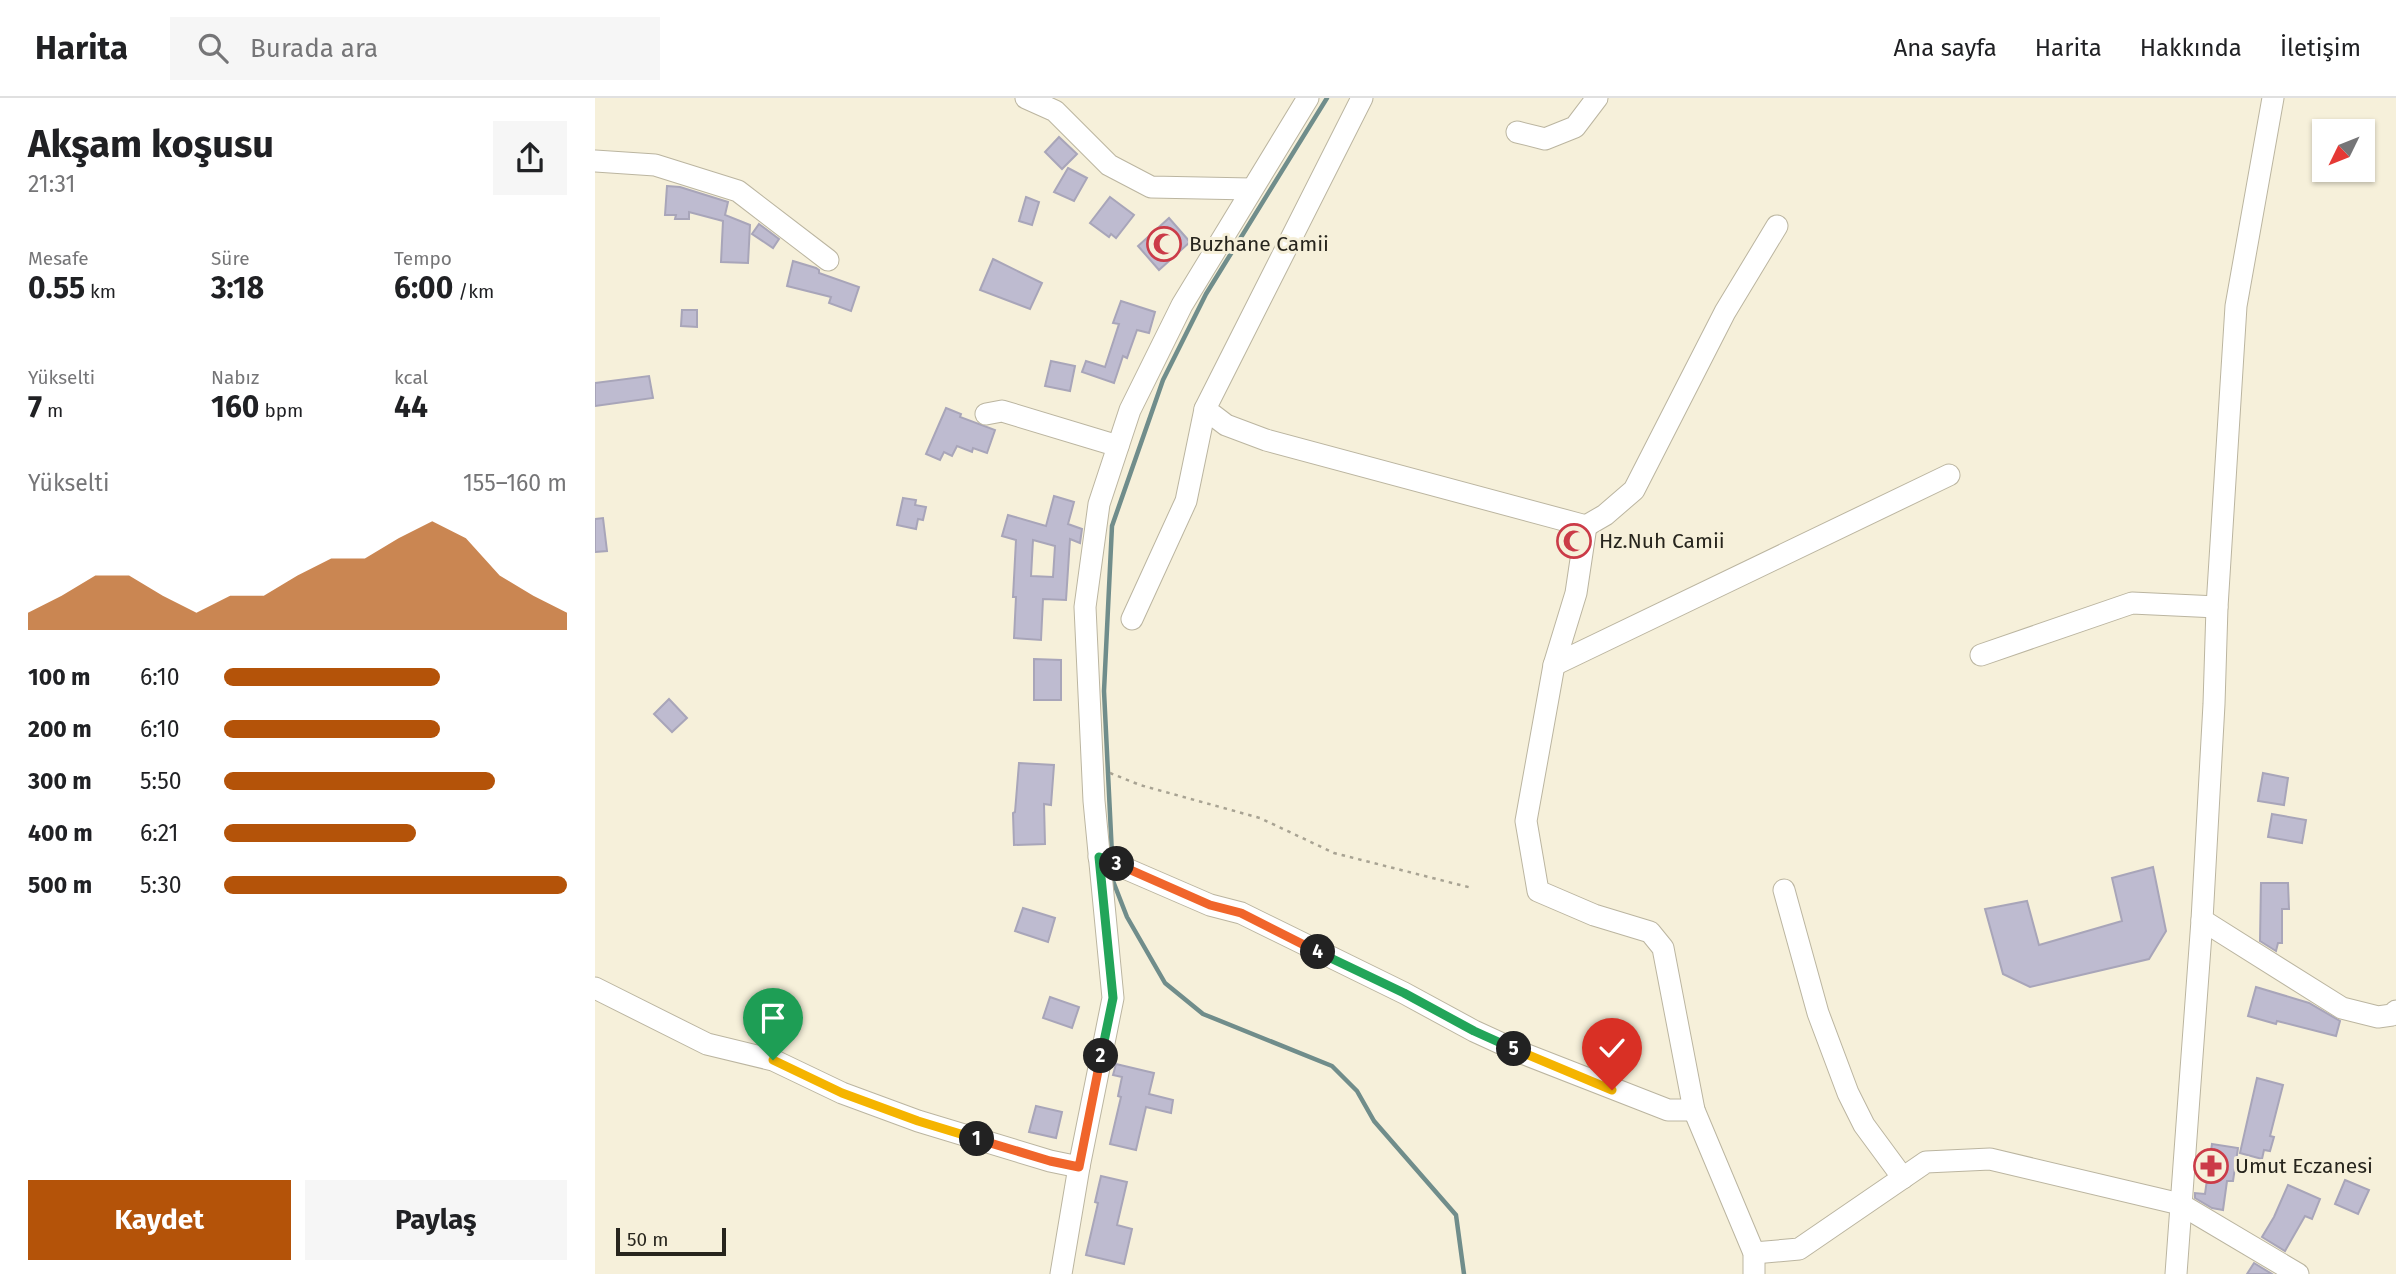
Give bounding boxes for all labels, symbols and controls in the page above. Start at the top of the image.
search box [170,17,660,80]
text: Harita [35,28,128,68]
icon: search [194,29,232,67]
text: Burada ara [250,33,378,64]
text: Ana sayfa [1893,34,1997,62]
text: Harita [2035,34,2102,62]
text: Hakkında [2140,34,2242,62]
text: İletişim [2280,34,2361,62]
north arrow [2312,119,2375,182]
map controls [2312,119,2375,182]
text: Akşam koşusu [28,121,274,167]
button: share [493,121,567,195]
text: 21:31 [28,170,75,198]
mosque icon: Buzhane Camii [1145,225,1183,263]
place label: Buzhane Camii [1189,231,1329,257]
text: Mesafe [28,247,89,270]
text: Süre [211,247,250,270]
text: Tempo [394,247,452,270]
text: 0.55 [28,270,85,306]
text: 3:18 [211,270,264,306]
text: 6:00 [394,270,453,306]
text: km [85,280,116,303]
text: /km [453,280,494,303]
text: Yükselti [28,366,95,389]
text: Nabız [211,366,259,389]
text: kcal [394,366,428,389]
text: 7 [28,389,42,425]
text: 160 [211,389,259,425]
text: 44 [394,389,428,425]
text: m [42,399,63,422]
text: bpm [259,399,303,422]
text: Yükselti [28,469,109,497]
text: 155–160 m [463,469,567,497]
mosque icon: Hz.Nuh Camii [1555,522,1593,560]
place label: Hz.Nuh Camii [1599,528,1725,554]
text: 100 m [28,663,90,691]
text: 6:10 [140,663,180,691]
text: 200 m [28,715,92,743]
text: 6:10 [140,715,180,743]
text: 300 m [28,767,92,795]
text: 5:50 [140,767,182,795]
text: 400 m [28,819,93,847]
text: 6:21 [140,819,179,847]
pin: 3 [1099,846,1135,882]
text: 3 [1112,852,1121,875]
text: 500 m [28,871,92,899]
text: 5:30 [140,871,182,899]
pin: 4 [1301,934,1335,970]
text: 4 [1312,940,1323,963]
pin [743,988,803,1060]
icon: arrive [754,999,792,1037]
pin [1582,1018,1642,1090]
icon: check [1593,1029,1631,1067]
pin: 5 [1497,1032,1531,1066]
text: 5 [1508,1037,1519,1060]
pin: 2 [1084,1038,1119,1074]
text: 2 [1096,1044,1105,1067]
pin: 1 [959,1122,995,1156]
text: 1 [972,1127,981,1150]
pharmacy icon: Umut Eczanesi [2192,1147,2230,1185]
place label: Umut Eczanesi [2235,1153,2373,1179]
button: Kaydet [28,1180,291,1260]
button: Paylaş [305,1180,567,1260]
scale bar [616,1225,726,1257]
text: 50 m [627,1228,668,1251]

